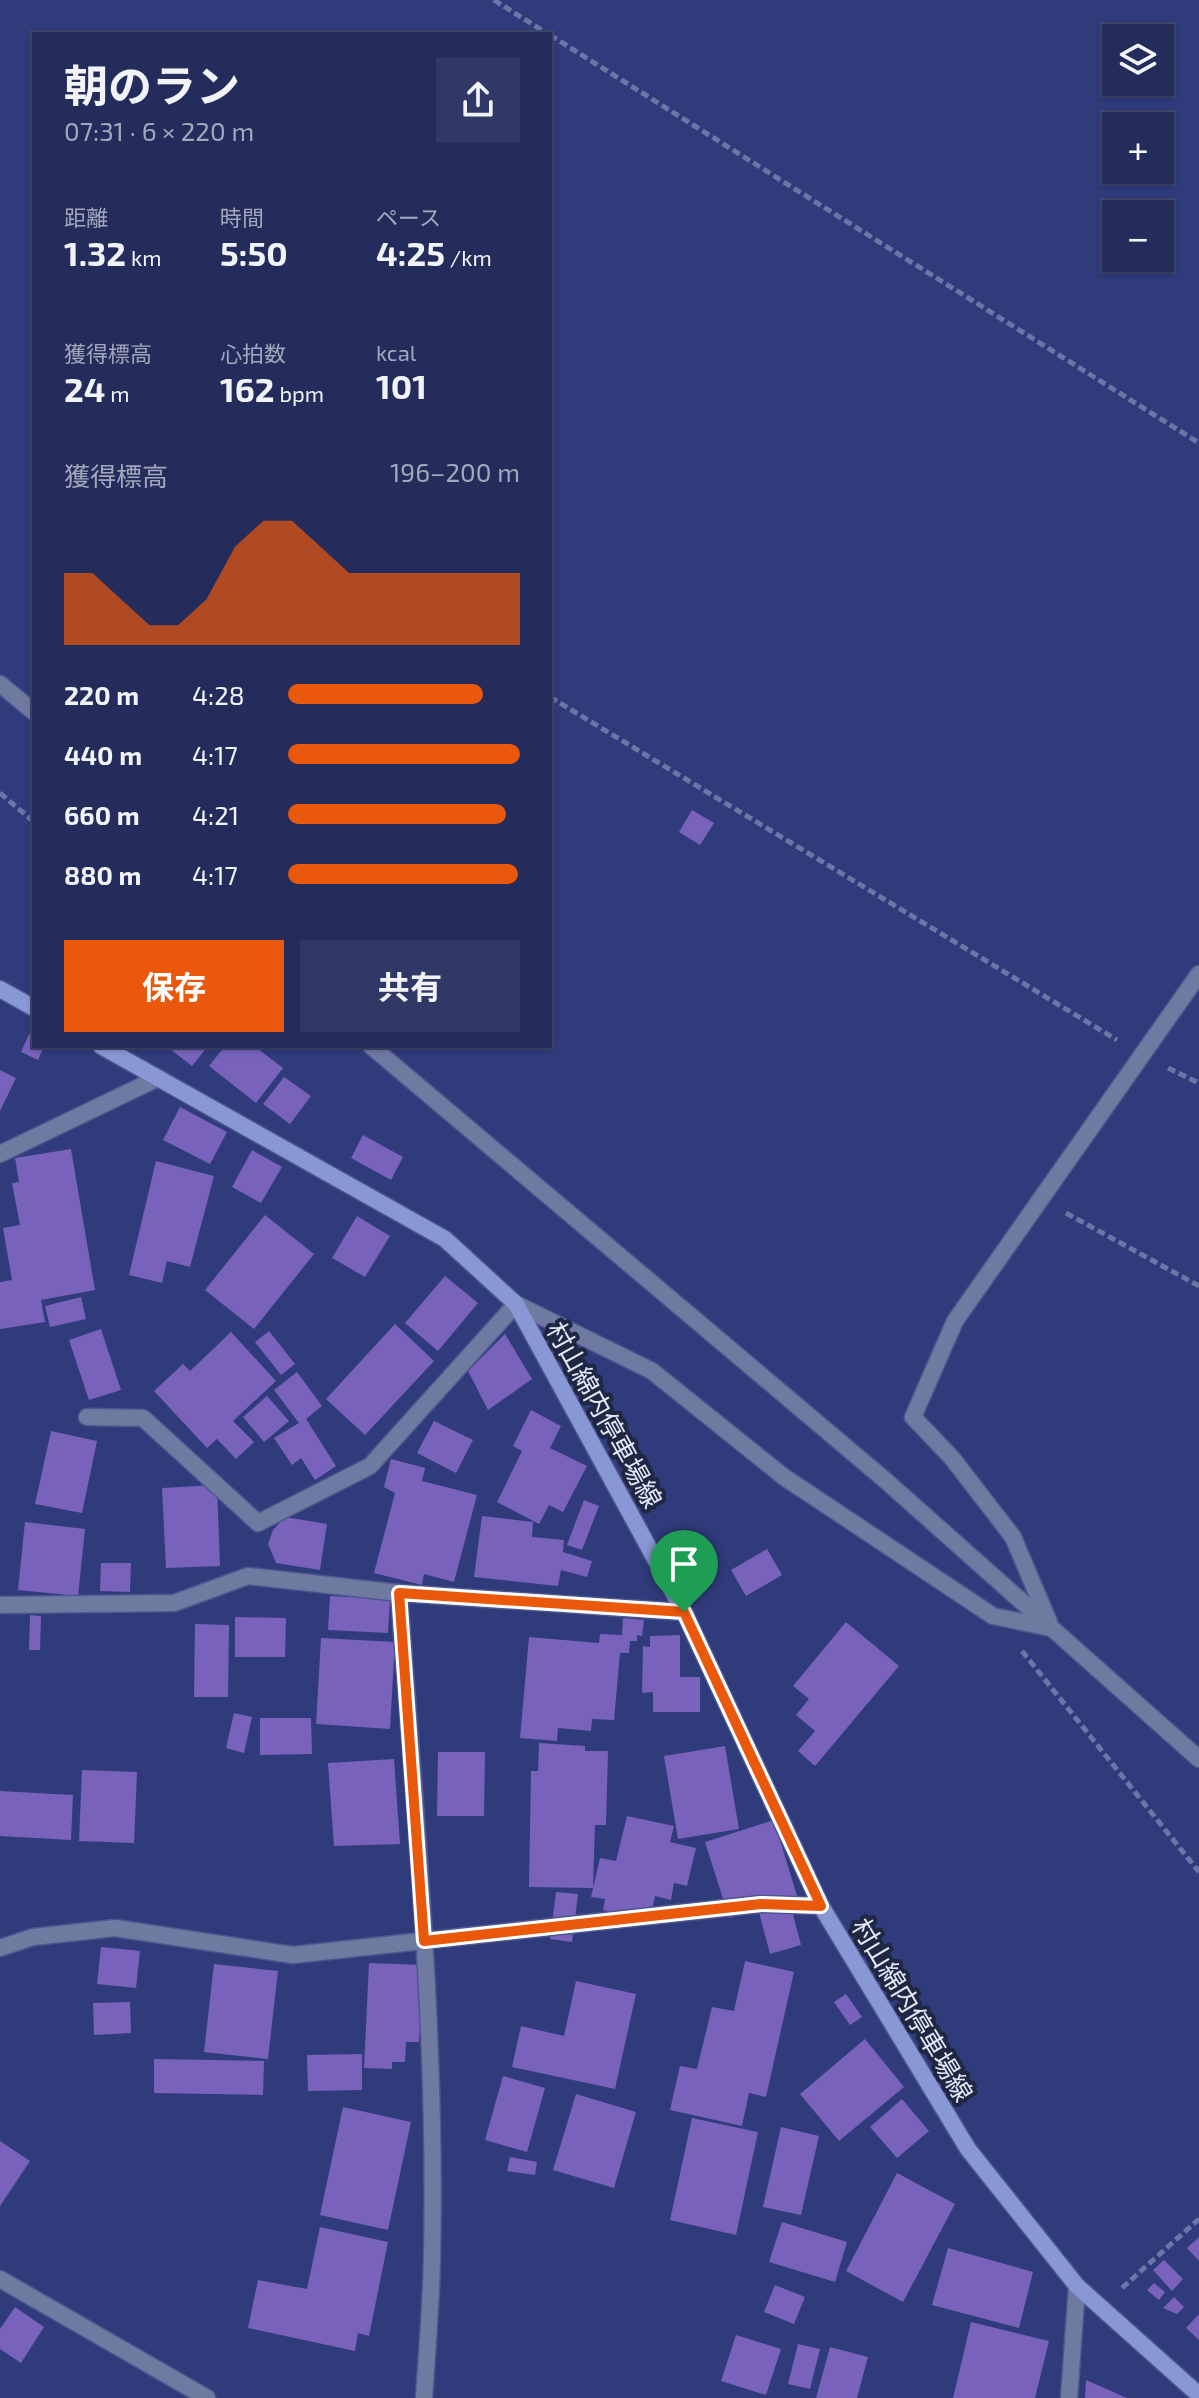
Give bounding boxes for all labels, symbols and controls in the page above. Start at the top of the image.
map controls [1102,24,1174,272]
button: layers [1102,24,1174,96]
text: 朝のラン [64,58,240,111]
button: share [436,58,520,142]
button: + [1102,112,1174,184]
text: 07:31 · 6 × 220 m [64,115,254,146]
button: − [1102,200,1174,272]
text: 距離 [64,204,108,230]
text: 時間 [220,204,264,230]
text: ペース [376,204,441,230]
text: 1.32 [64,232,126,273]
text: 5:50 [220,232,288,273]
text: 4:25 [376,232,445,273]
text: km [126,244,161,270]
text: /km [445,244,492,270]
text: kcal [376,339,416,365]
text: 獲得標高 [64,340,152,366]
text: 心拍数 [220,340,286,366]
text: 101 [376,365,427,406]
text: 24 [64,368,105,409]
text: 162 [220,368,275,409]
text: m [105,380,130,406]
text: bpm [275,380,324,406]
text: 196–200 m [390,456,520,487]
text: 獲得標高 [64,460,168,491]
text: 220 m [64,679,139,710]
text: 4:28 [192,679,245,710]
text: 440 m [64,739,142,770]
text: 4:17 [192,739,238,770]
text: 660 m [64,799,140,830]
text: 4:21 [192,799,239,830]
text: 880 m [64,859,141,890]
text: 4:17 [192,859,238,890]
button: 保存 [64,940,284,1032]
button: 共有 [300,940,520,1032]
street label: 村山綿内停車場線 [541,1316,669,1513]
pin [650,1530,718,1612]
icon: arrive [662,1542,706,1586]
street label: 村山綿内停車場線 [846,1912,980,2106]

